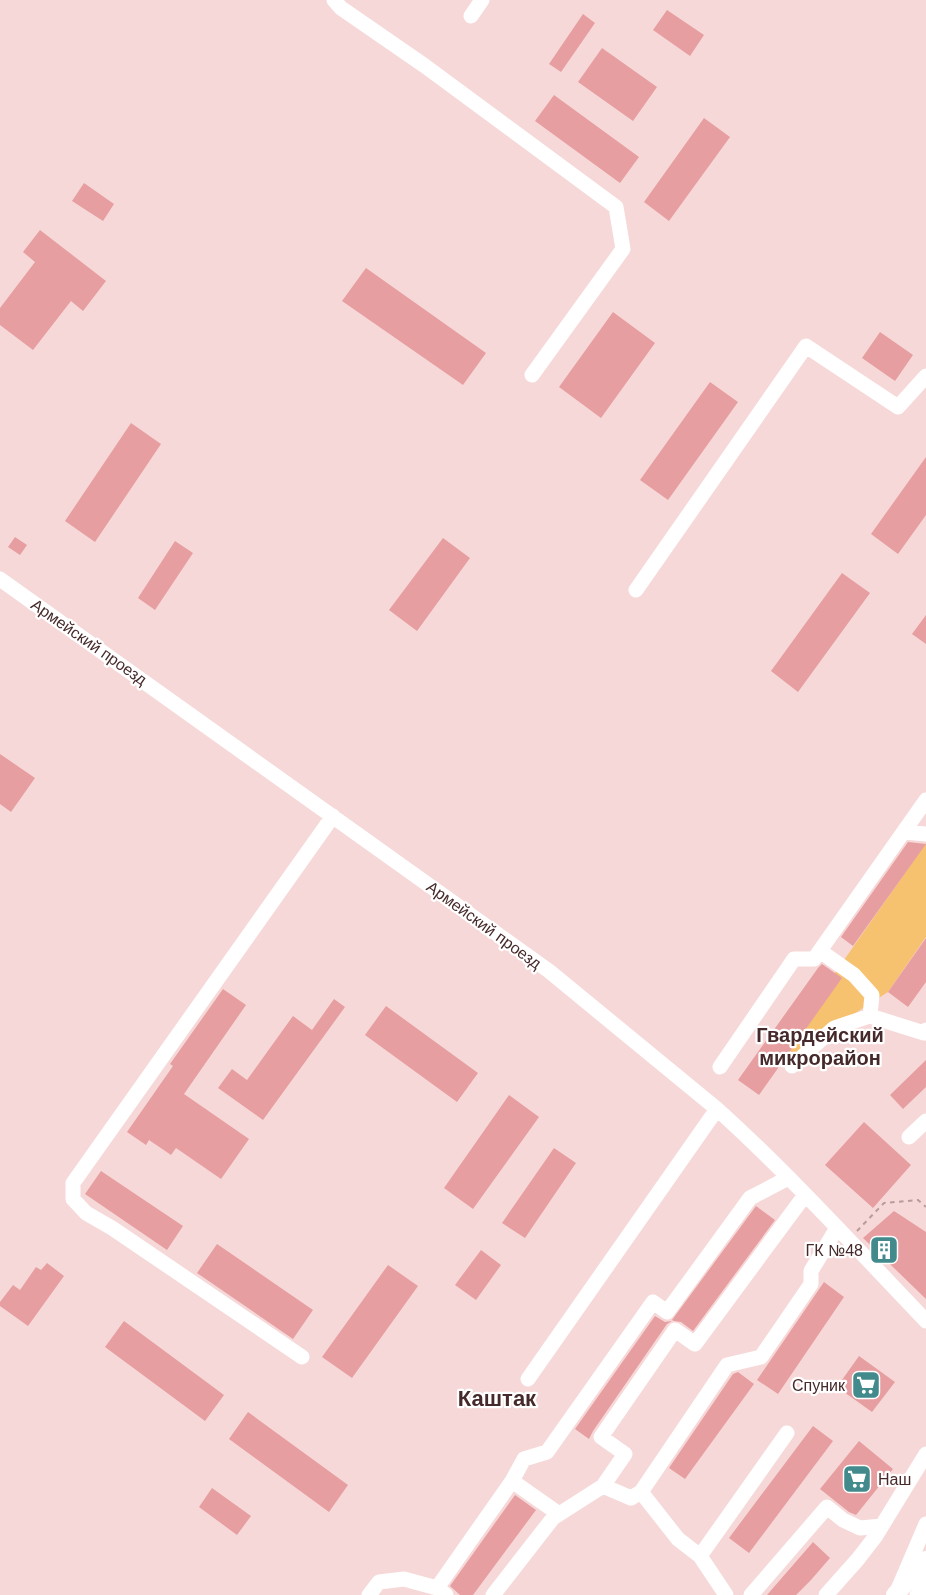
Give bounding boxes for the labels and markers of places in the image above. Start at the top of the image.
building icon: ГК №48 [868,1234,900,1266]
place label: ГК №48 [806,1242,863,1259]
supermarket icon: Спуник [850,1369,882,1401]
place label: Спуник [792,1377,846,1394]
supermarket icon: Наш [841,1463,873,1495]
place label: Наш [878,1471,911,1488]

